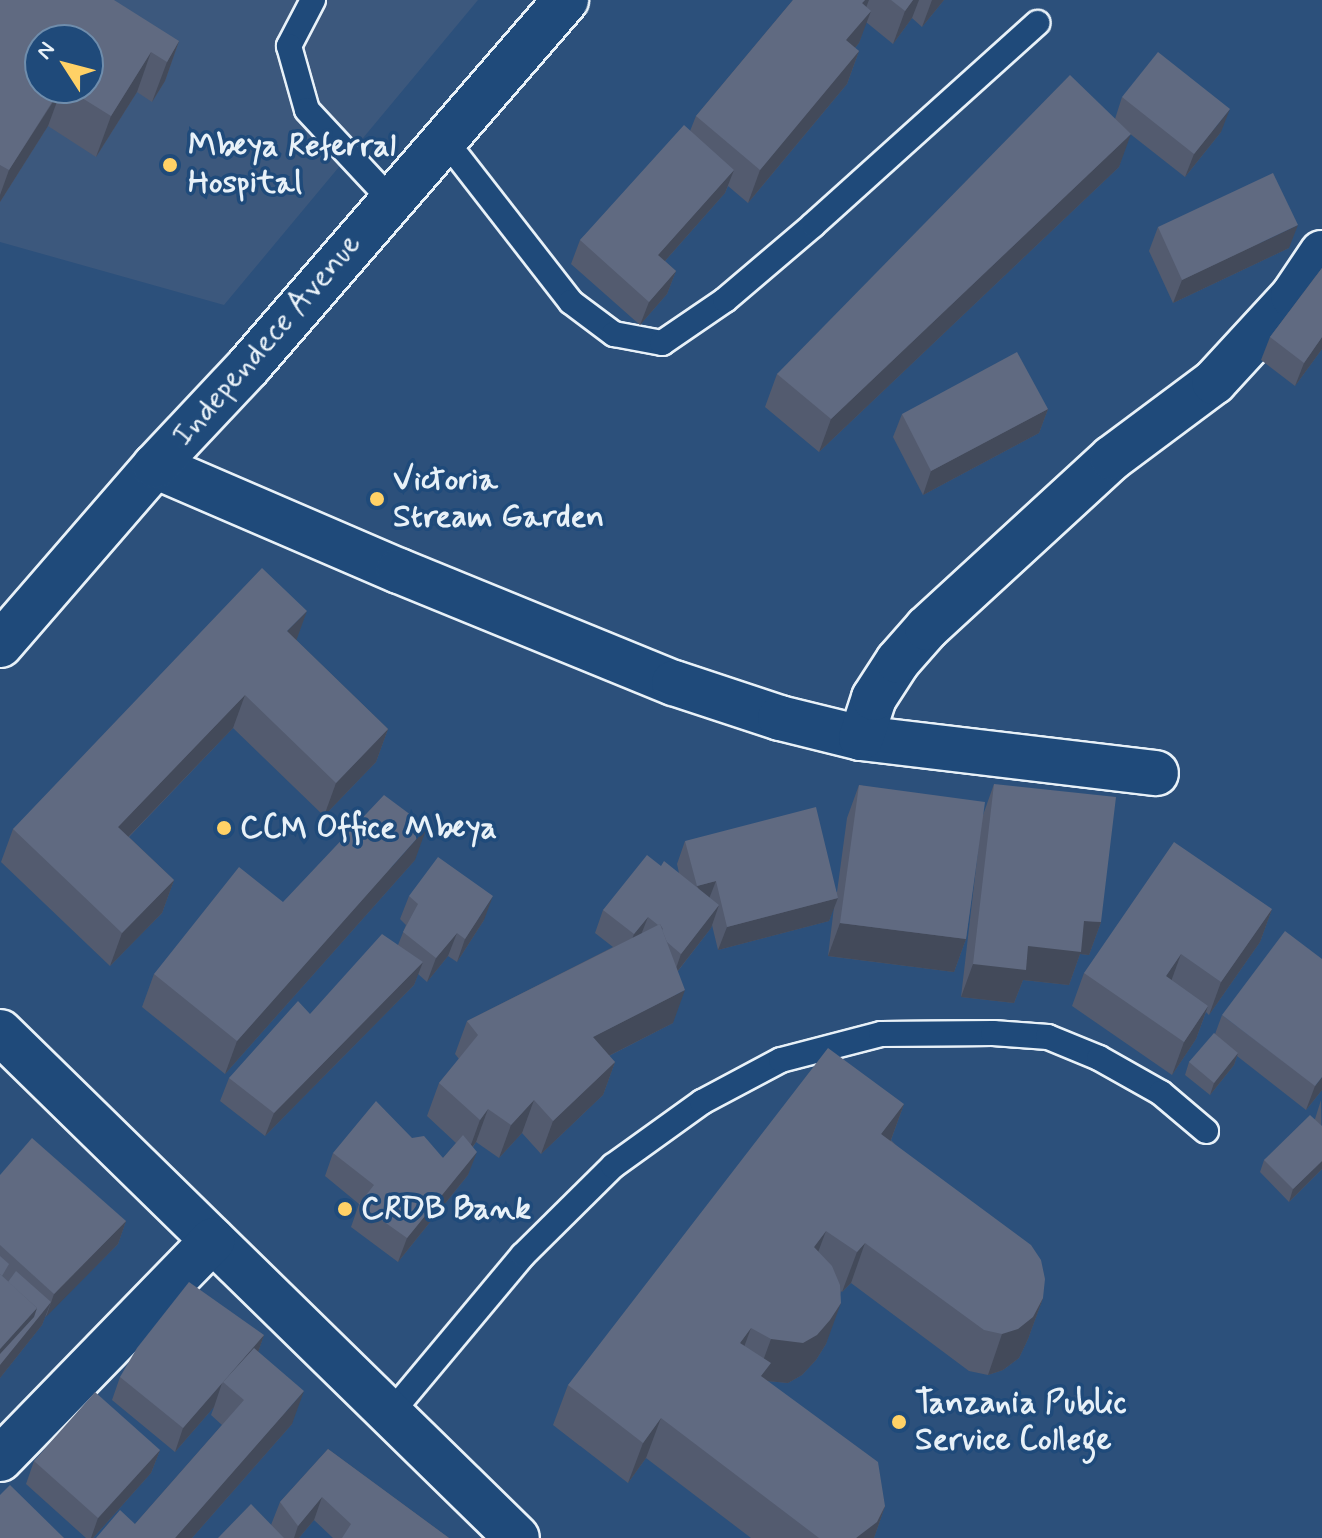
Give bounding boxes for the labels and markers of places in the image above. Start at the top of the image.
place label: Mbeya Referral Hospital [188,128,405,203]
marker: Mbeya Referral Hospital [159,154,181,176]
place label: Victoria Stream Garden [393,462,597,537]
marker: Victoria Stream Garden [368,490,386,508]
place label: CCM Office Mbeya [240,809,495,847]
marker: CCM Office Mbeya [215,819,233,837]
place label: CRDB Bank [361,1190,525,1228]
marker: CRDB Bank [336,1200,354,1218]
place label: Tanzania Public Service College [915,1385,1130,1460]
marker: Tanzania Public Service College [890,1413,908,1431]

